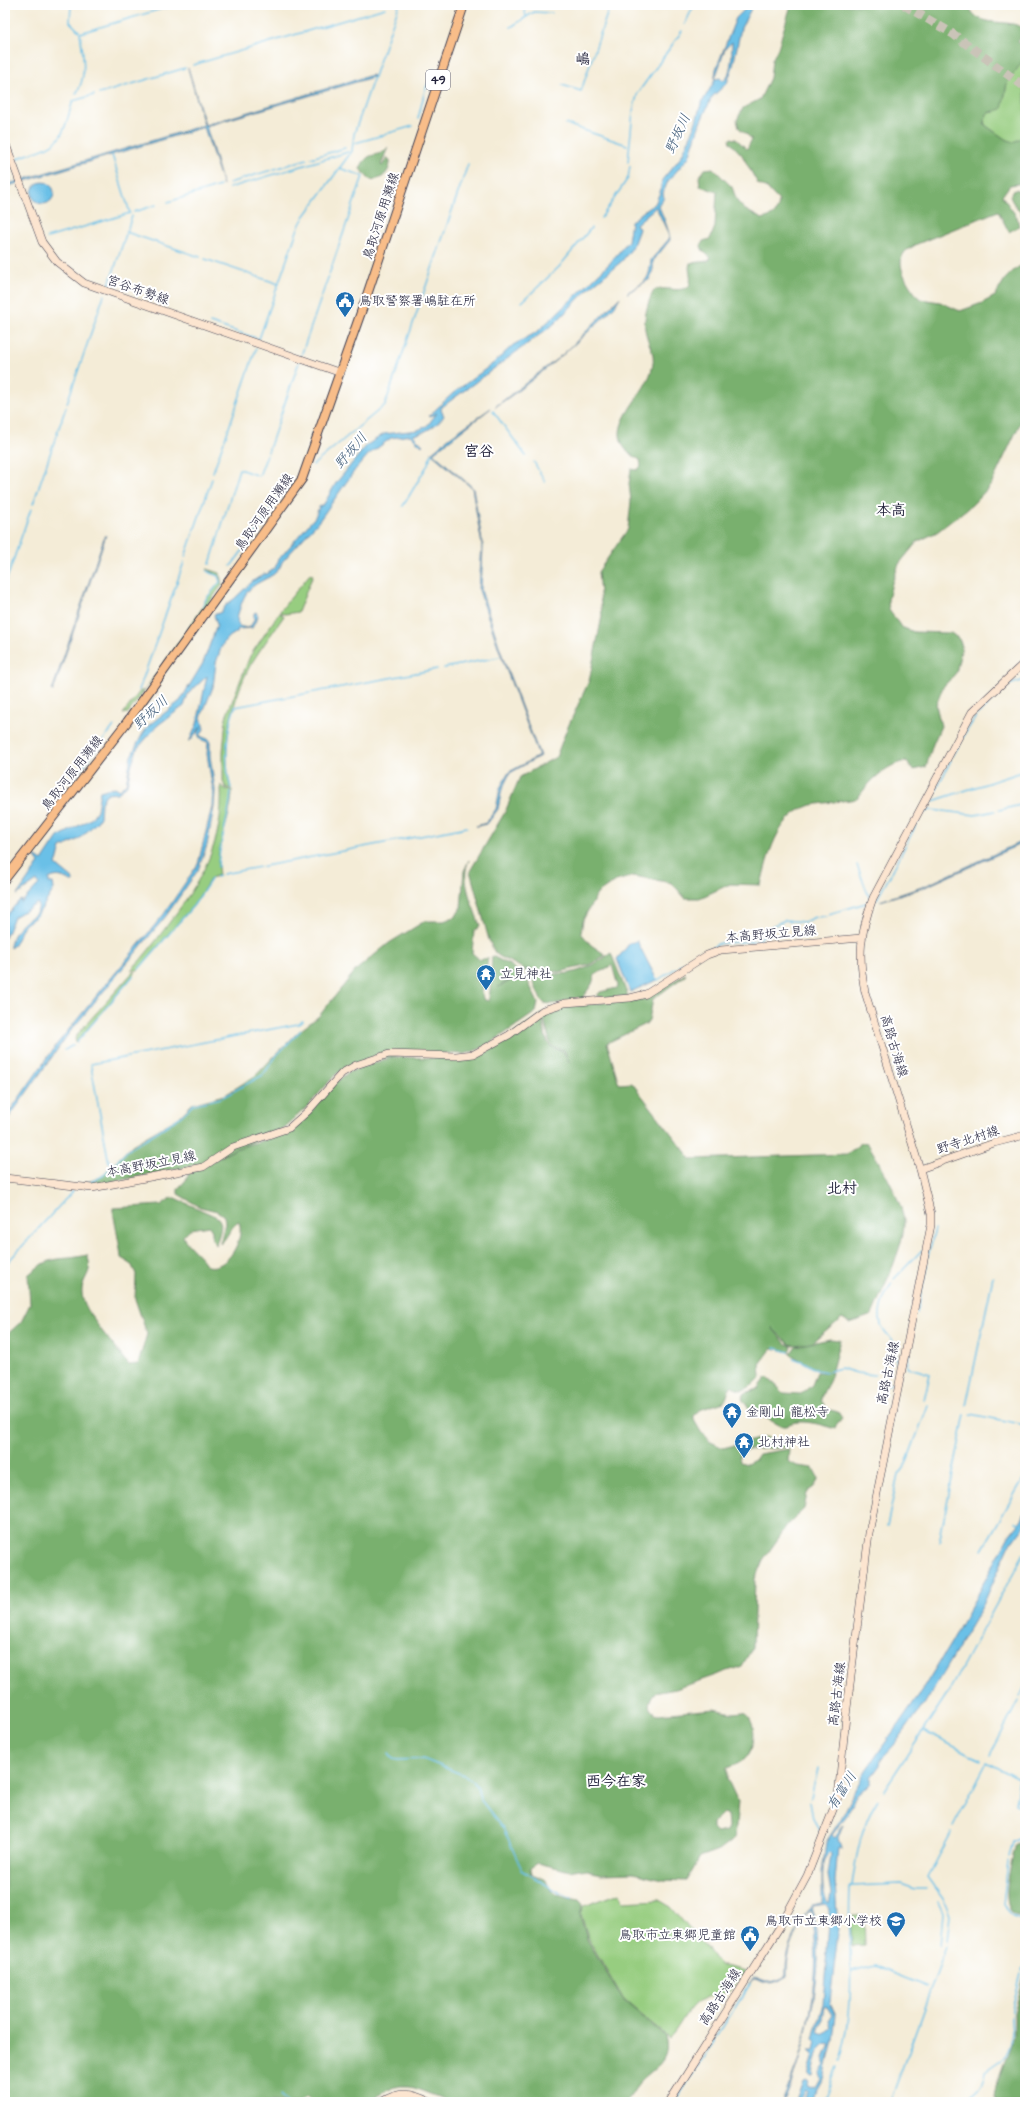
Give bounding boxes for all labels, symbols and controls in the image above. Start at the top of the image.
district label: 嶋 [575,49,591,70]
road number: 49 [426,70,450,90]
water label: 野坂川 [660,111,696,157]
street label: 鳥取河原用瀬線 [358,169,404,262]
street label: 宮谷布勢線 [104,271,173,309]
public building icon: 鳥取警察署嶋駐在所 [334,290,356,318]
place label: 鳥取警察署嶋駐在所 [359,292,476,310]
water label: 野坂川 [330,429,372,473]
district label: 宮谷 [464,441,494,462]
street label: 鳥取河原用瀬線 [231,469,298,554]
district label: 本高 [876,500,906,521]
water label: 野坂川 [129,691,173,735]
street label: 鳥取河原用瀬線 [37,731,108,814]
street label: 本高野坂立見線 [725,921,818,947]
temple icon: 立見神社 [475,963,497,991]
place label: 立見神社 [500,965,552,983]
street label: 高路古海線 [876,1012,912,1081]
street label: 野寺北村線 [934,1121,1003,1159]
street label: 本高野坂立見線 [105,1146,198,1182]
district label: 北村 [827,1178,857,1199]
street label: 高路古海線 [872,1338,904,1407]
temple icon: 金剛山 龍松寺 [721,1401,743,1429]
place label: 金剛山 龍松寺 [746,1403,829,1421]
temple icon: 北村神社 [733,1431,755,1459]
place label: 北村神社 [758,1433,810,1451]
street label: 高路古海線 [824,1660,850,1727]
water label: 有富川 [822,1768,862,1814]
district label: 西今在家 [586,1771,646,1792]
school or university icon: 鳥取市立東郷小学校 [885,1910,907,1938]
place label: 鳥取市立東郷小学校 [765,1912,882,1930]
public building icon: 鳥取市立東郷児童館 [739,1924,761,1952]
place label: 鳥取市立東郷児童館 [619,1926,736,1944]
street label: 高路古海線 [695,1964,746,2029]

